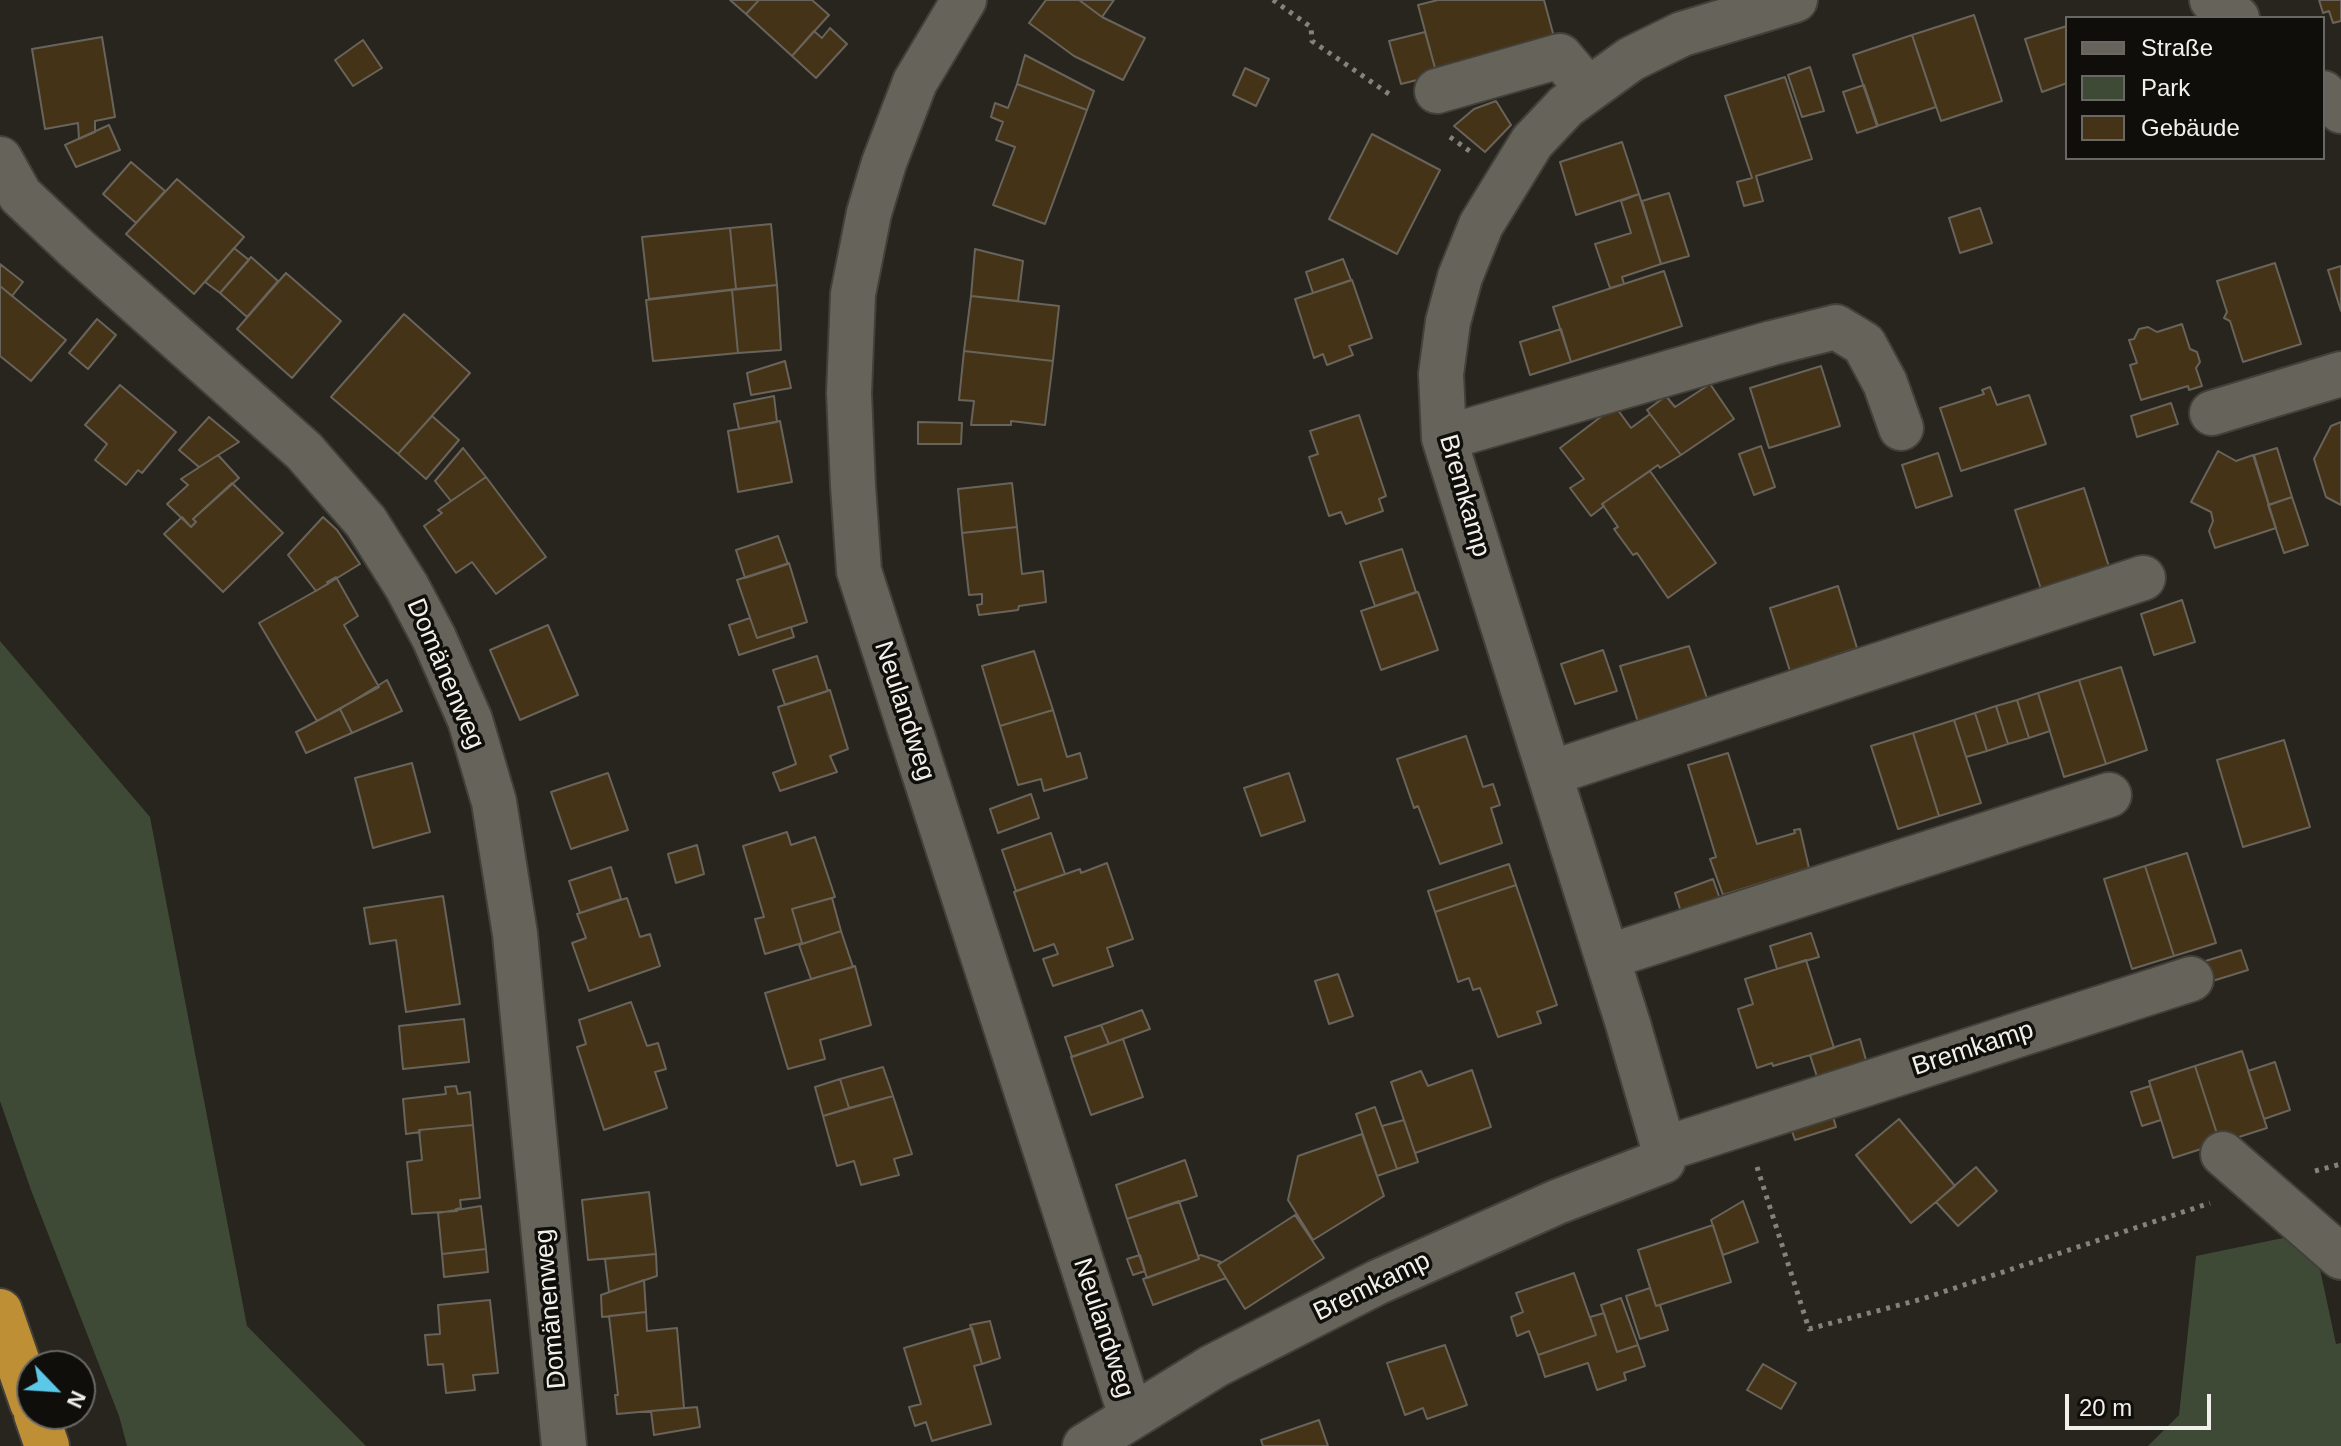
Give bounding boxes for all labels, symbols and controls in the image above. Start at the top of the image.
legend [2065,16,2325,160]
text: Straße [2141,34,2213,61]
text: Park [2141,74,2190,101]
text: Gebäude [2141,114,2240,141]
street label: Bremkamp [1432,431,1496,561]
street label: Domänenweg [399,594,491,754]
street label: Neulandweg [867,637,941,785]
street label: Bremkamp [1908,1015,2038,1083]
street label: Domänenweg [528,1228,574,1390]
street label: Bremkamp [1309,1245,1435,1329]
street label: Neulandweg [1066,1254,1140,1402]
north arrow [16,1350,96,1430]
scale bar [2069,1378,2215,1428]
text: N [62,1387,91,1412]
text: 20 m [2079,1394,2132,1421]

